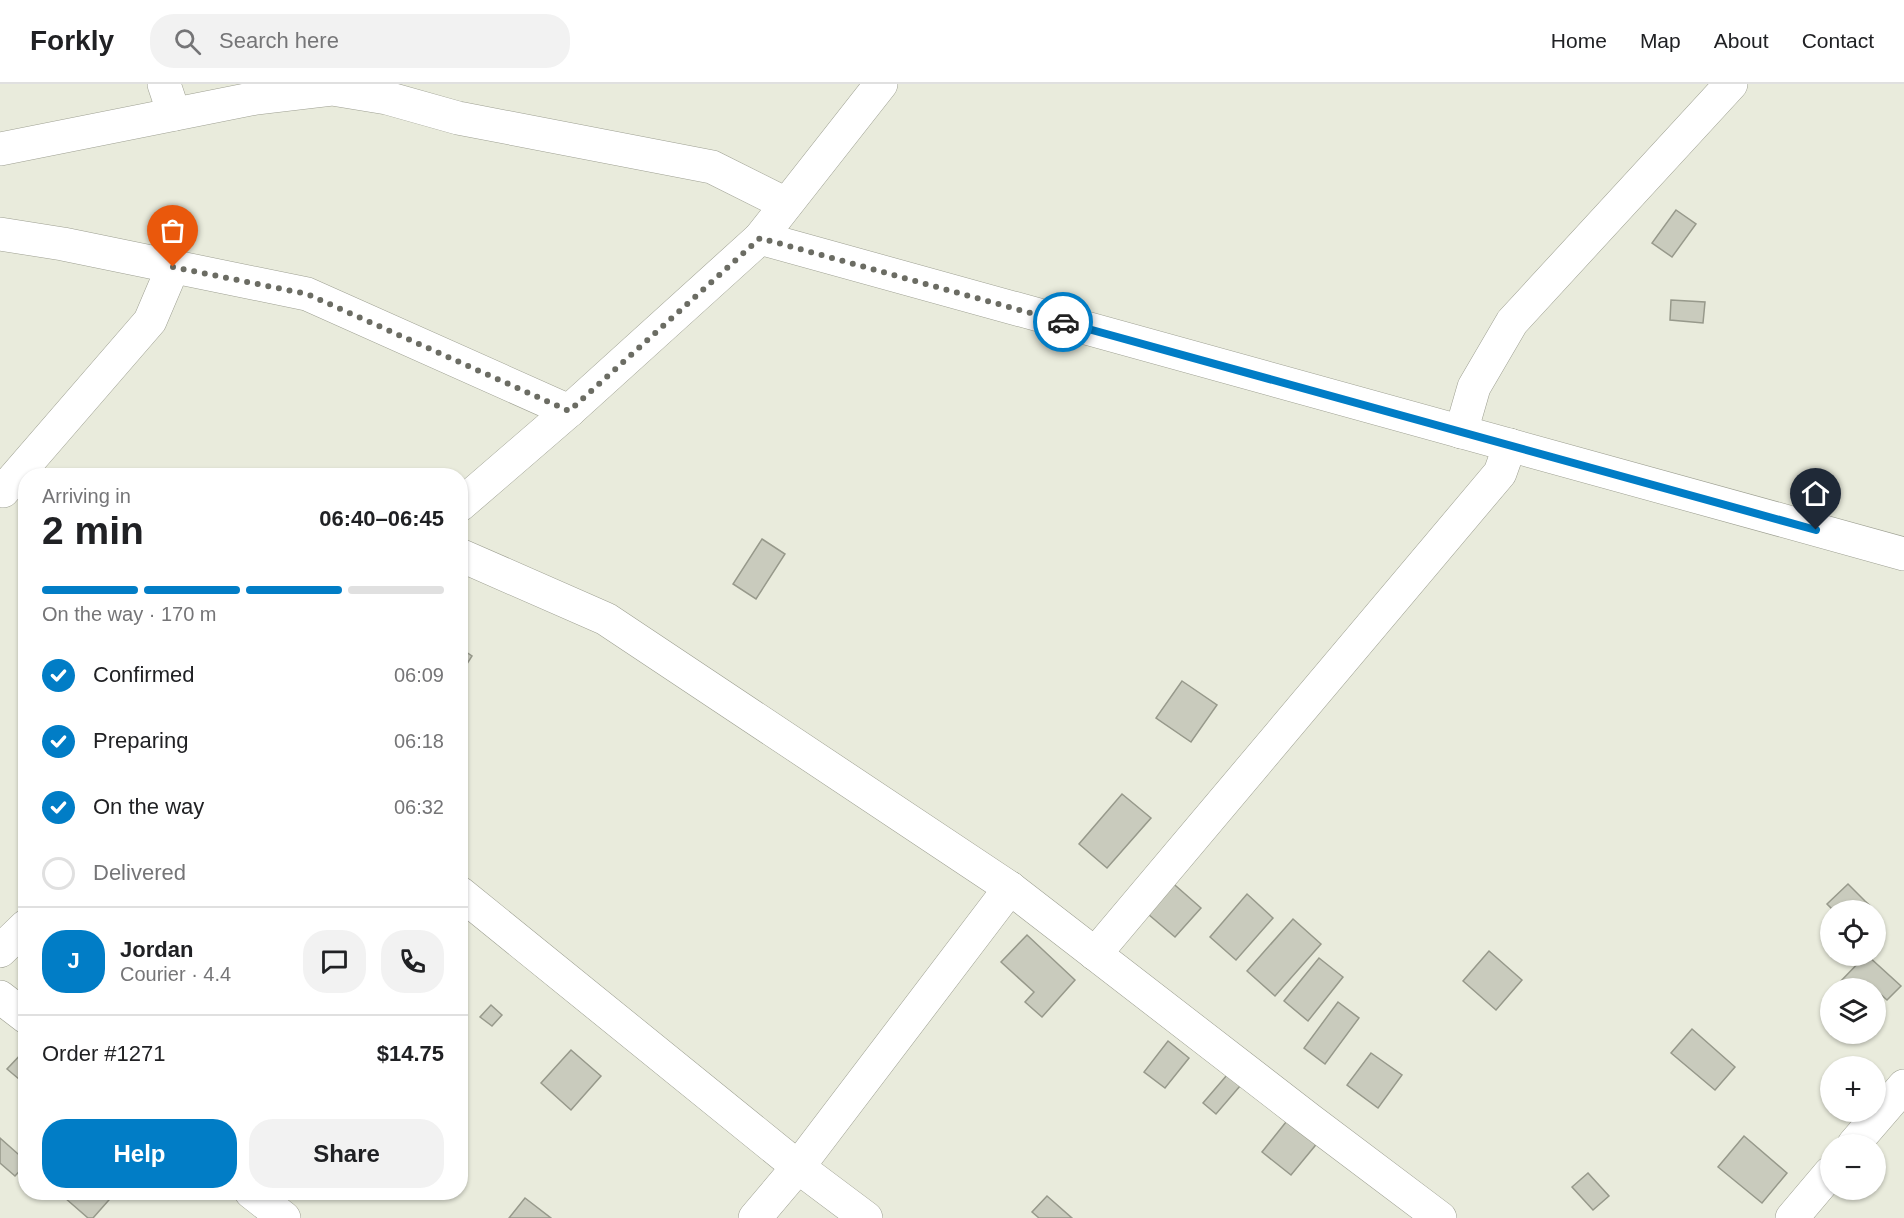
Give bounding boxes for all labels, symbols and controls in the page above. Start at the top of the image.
search box [150,14,570,68]
text: Forkly [30,25,114,56]
icon: search [171,25,204,58]
text: Search here [219,28,339,53]
text: Home [1551,29,1607,52]
text: Map [1640,29,1681,52]
text: About [1714,29,1769,52]
text: Contact [1802,29,1874,52]
pin [147,205,198,267]
icon: bag [156,214,189,247]
courier [1033,292,1093,352]
icon: car [1047,306,1080,339]
pin [1790,468,1841,530]
icon: home [1799,477,1832,510]
text: Arriving in [42,485,131,507]
text: 06:40–06:45 [319,506,444,531]
text: 2 min [42,509,144,552]
text: On the way · 170 m [42,603,217,625]
icon: check [42,659,75,692]
text: Confirmed [93,662,194,687]
text: 06:09 [394,664,444,686]
icon: check [42,725,75,758]
text: Preparing [93,728,188,753]
text: 06:18 [394,730,444,752]
icon: check [42,791,75,824]
text: On the way [93,794,204,819]
text: 06:32 [394,796,444,818]
text: Delivered [93,860,186,885]
map controls [1820,900,1886,1200]
button: locate [1820,900,1886,966]
button: chat [303,930,366,993]
button: phone [381,930,444,993]
text: Jordan [120,937,193,962]
text: J [67,948,80,973]
text: Courier · 4.4 [120,963,231,985]
button: layers [1820,978,1886,1044]
text: Order #1271 [42,1041,166,1066]
text: $14.75 [377,1041,444,1066]
button: + [1820,1056,1886,1122]
button: Help [42,1119,237,1188]
button: Share [249,1119,444,1188]
button: − [1820,1134,1886,1200]

